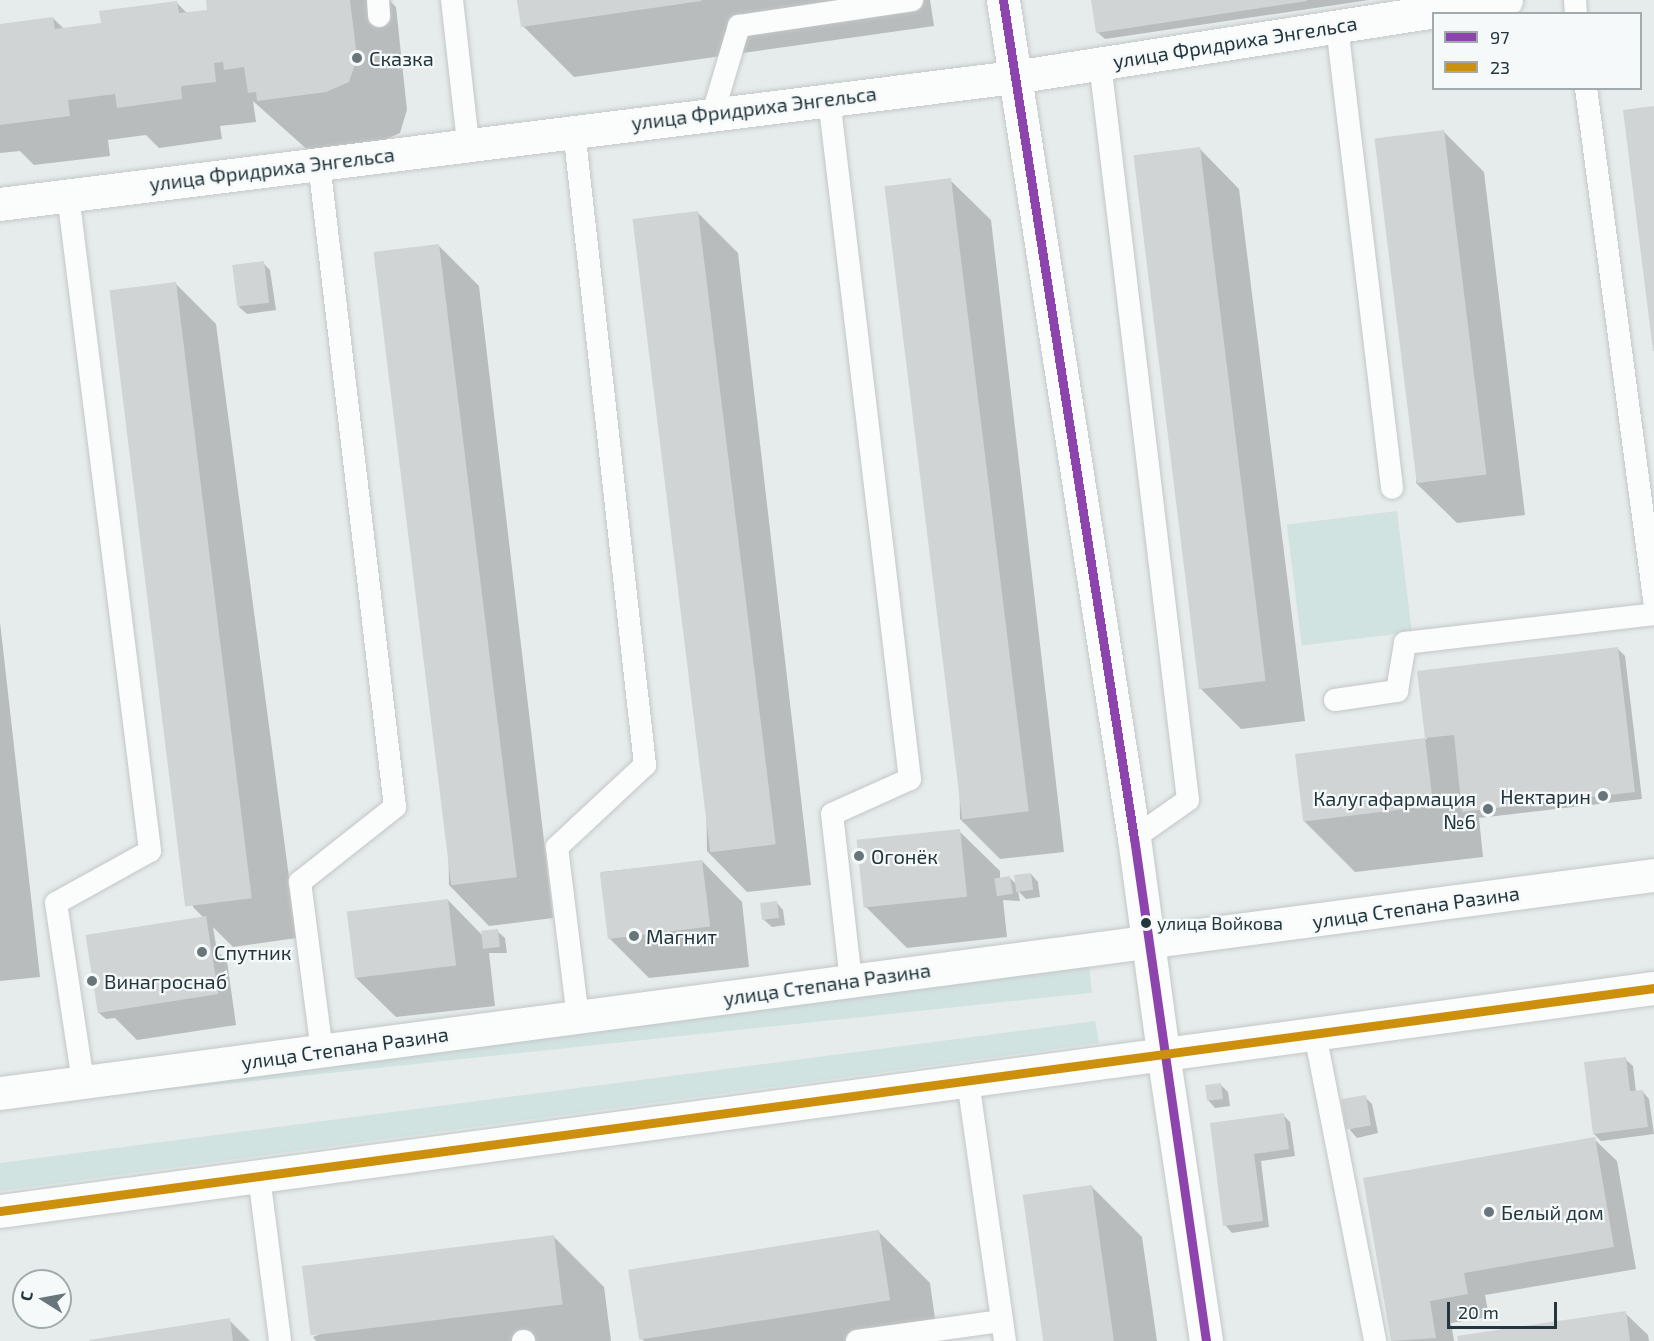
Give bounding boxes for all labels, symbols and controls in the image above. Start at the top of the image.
street label: улица Фридриха Энгельса [1111,11,1359,73]
legend [1432,12,1642,90]
text: 97 [1490,26,1510,48]
place label: Сказка [369,46,434,70]
marker: Сказка [350,51,364,65]
text: 23 [1490,56,1510,78]
street label: улица Фридриха Энгельса [630,81,878,135]
street label: улица Фридриха Энгельса [148,142,396,196]
place label: Нектарин [1500,784,1591,808]
place label: Калугафармация №6 [1313,786,1476,833]
marker: Нектарин [1596,789,1610,803]
marker: Калугафармация №6 [1481,802,1495,816]
place label: Огонёк [871,844,938,868]
marker: Огонёк [852,849,866,863]
street label: улица Степана Разина [1311,881,1521,933]
place label: улица Войкова [1157,912,1283,934]
marker: улица Войкова [1140,917,1152,929]
place label: Магнит [646,924,717,948]
marker: Магнит [627,929,641,943]
place label: Спутник [214,940,291,964]
marker: Спутник [195,945,209,959]
street label: улица Степана Разина [722,958,932,1010]
place label: Винагроснаб [104,969,227,993]
marker: Винагроснаб [85,974,99,988]
street label: улица Степана Разина [240,1022,450,1074]
place label: Белый дом [1501,1200,1604,1224]
marker: Белый дом [1482,1205,1496,1219]
north arrow [12,1269,72,1329]
text: С [16,1289,36,1302]
scale bar [1450,1290,1560,1328]
text: 20 m [1458,1301,1499,1323]

